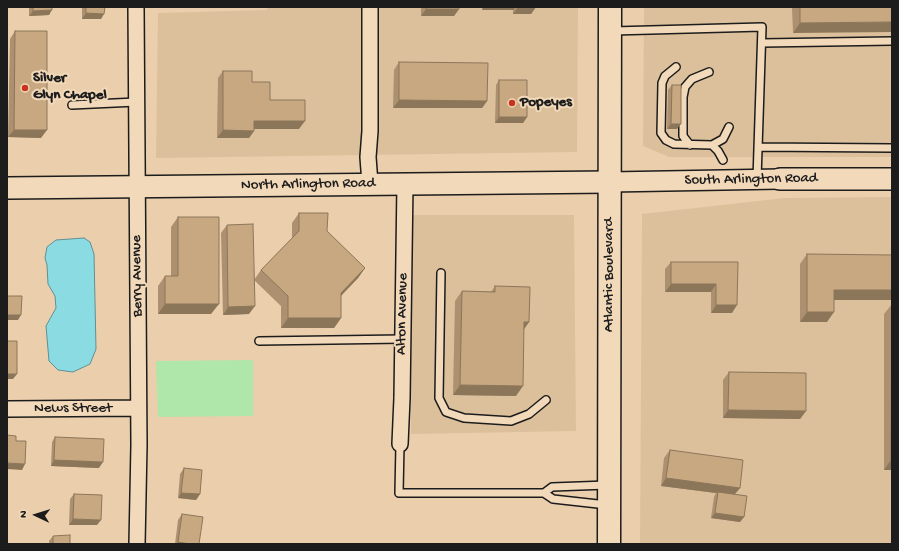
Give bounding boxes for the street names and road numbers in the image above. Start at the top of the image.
street label: South Arlington Road [684,170,818,190]
street label: North Arlington Road [241,175,375,195]
street label: Atlantic Boulevard [601,218,619,332]
street label: Berry Avenue [128,235,148,317]
street label: Alton Avenue [393,273,413,355]
street label: News Street [34,400,112,418]

